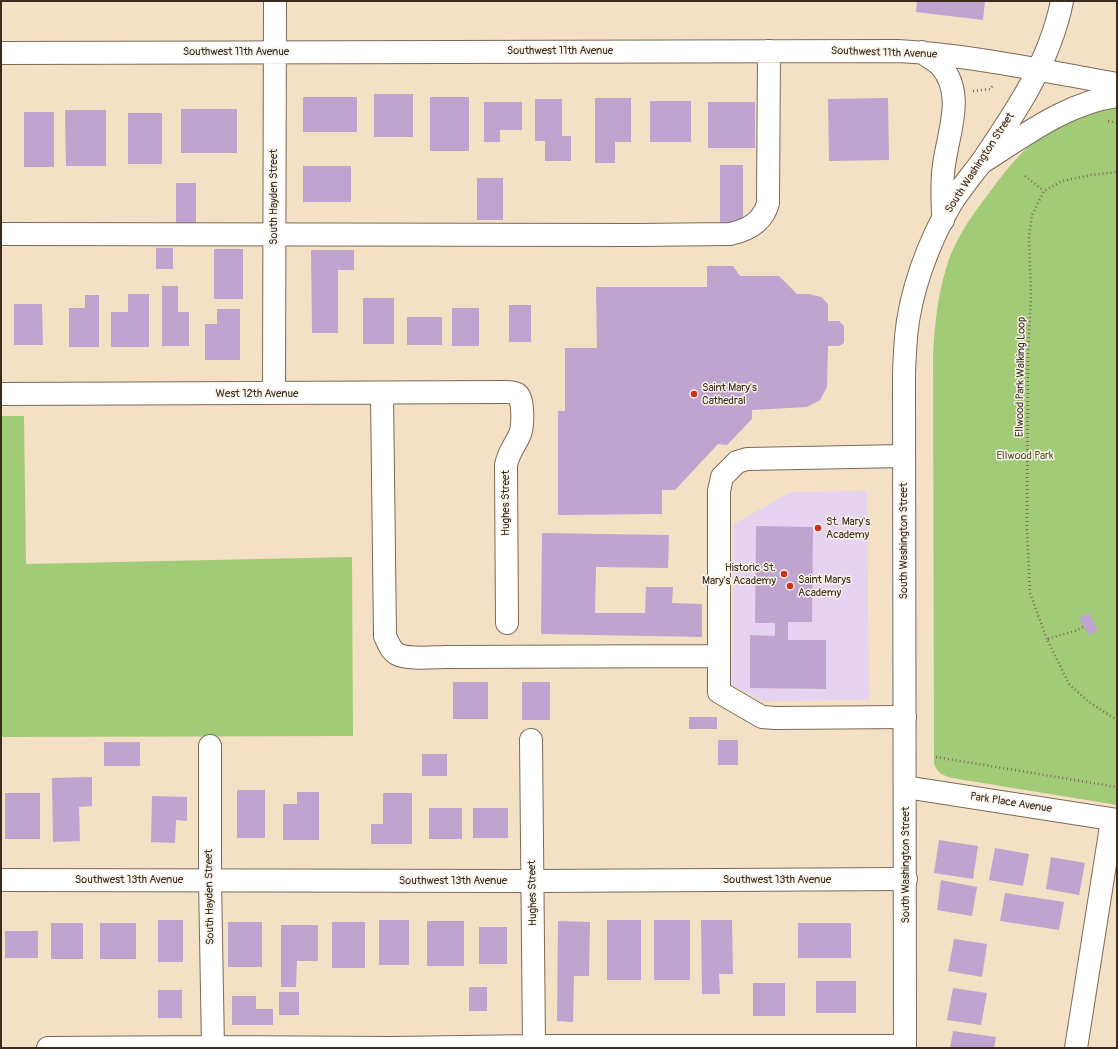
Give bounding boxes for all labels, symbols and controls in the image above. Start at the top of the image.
street label: Southwest 11th Avenue [507,44,613,58]
street label: Southwest 11th Avenue [183,45,289,59]
street label: Southwest 11th Avenue [831,45,937,61]
street label: South Washington Street [943,110,1017,216]
street label: South Hayden Street [267,149,281,245]
street label: Ellwood Park Walking Loop [1013,317,1029,437]
place label: Saint Mary's Cathedral [702,381,757,407]
street label: West 12th Avenue [216,387,298,401]
marker: Saint Mary's Cathedral [689,389,699,399]
park label: Ellwood Park [996,449,1054,463]
street label: Hughes Street [499,470,513,536]
street label: South Washington Street [897,483,911,599]
place label: St. Mary's Academy [826,515,870,541]
marker: St. Mary's Academy [813,523,823,533]
place label: Historic St. Mary's Academy [702,561,776,587]
marker: Historic St. Mary's Academy [779,569,789,579]
place label: Saint Marys Academy [798,573,851,599]
marker: Saint Marys Academy [785,581,795,591]
street label: Park Place Avenue [969,790,1053,816]
street label: South Washington Street [899,807,913,923]
street label: South Hayden Street [203,849,217,945]
street label: Hughes Street [526,860,540,926]
street label: Southwest 13th Avenue [75,873,183,887]
street label: Southwest 13th Avenue [723,873,831,887]
street label: Southwest 13th Avenue [399,874,507,888]

